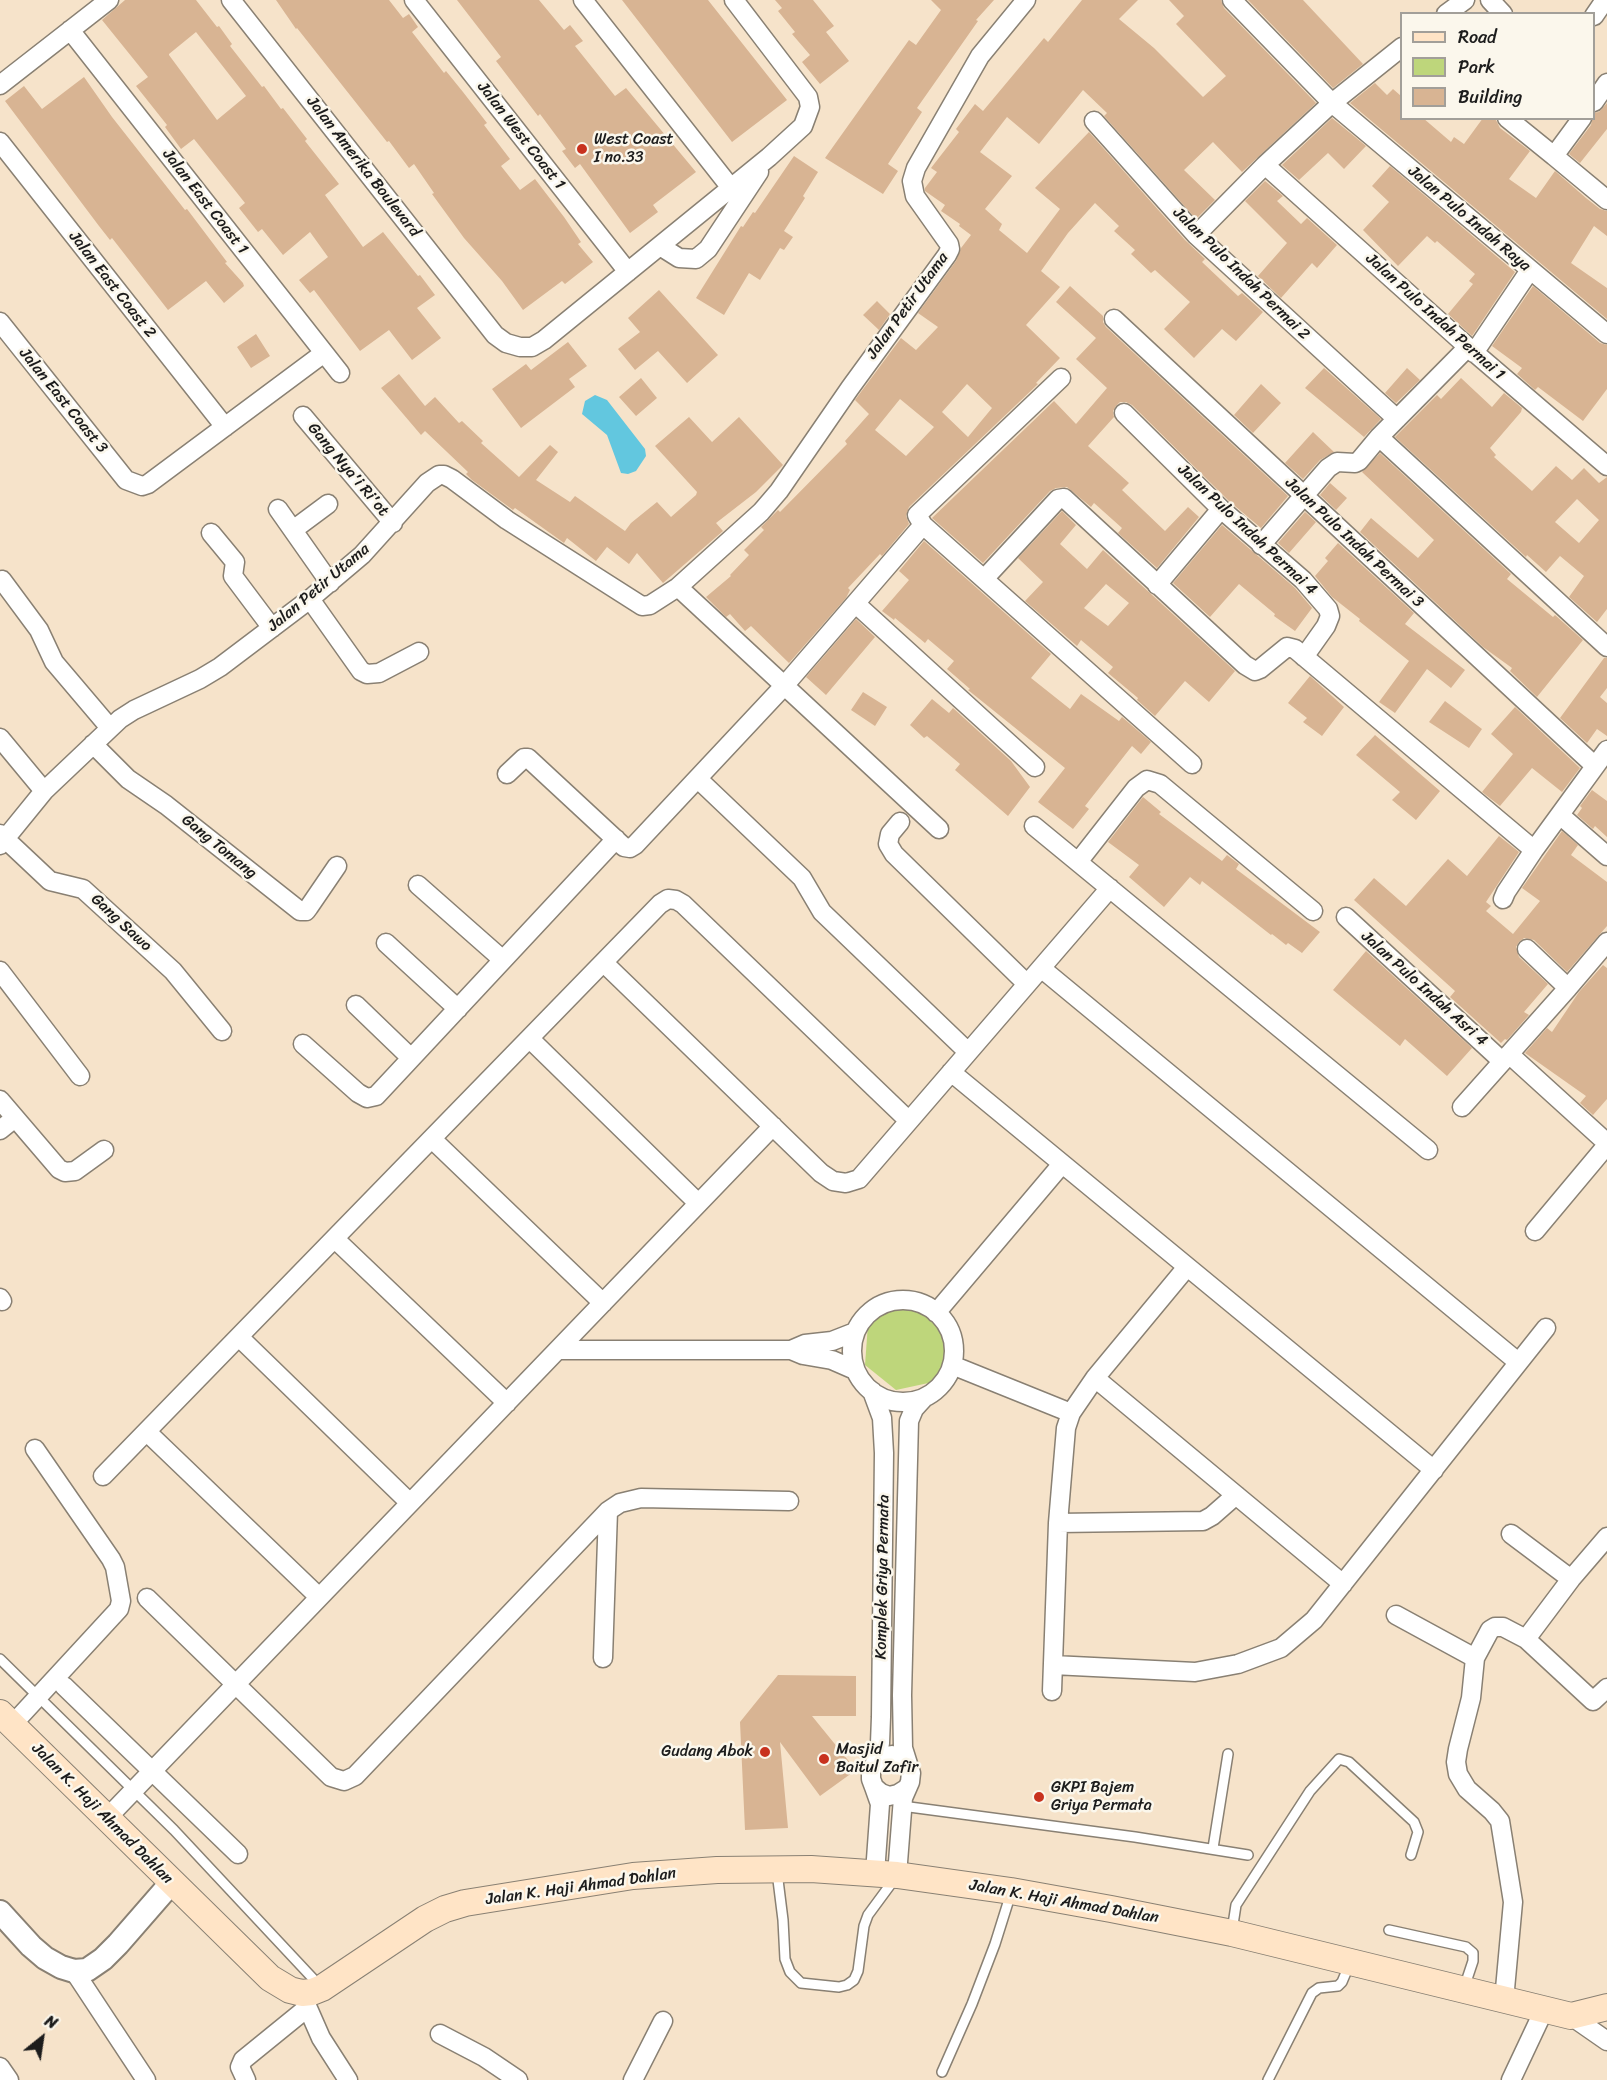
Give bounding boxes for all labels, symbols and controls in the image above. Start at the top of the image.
legend [1400,12,1595,120]
text: Road [1458,21,1497,53]
text: Park [1458,51,1495,83]
street label: Jalan West Coast 1 [473,78,569,194]
text: Building [1458,81,1522,113]
street label: Jalan Amerika Boulevard [302,93,424,241]
place label: West Coast I no.33 [594,130,674,168]
marker: West Coast I no.33 [575,142,589,156]
street label: Jalan East Coast 1 [158,146,252,258]
street label: Jalan Pulo Indah Raya [1404,162,1534,276]
street label: Jalan Pulo Indah Permai 2 [1169,204,1313,344]
street label: Jalan East Coast 2 [64,228,160,342]
street label: Jalan Petir Utama [863,249,953,363]
street label: Jalan Pulo Indah Permai 1 [1362,250,1508,384]
street label: Jalan East Coast 3 [15,345,111,457]
street label: Gang Nya'i Ri'ot [303,419,393,521]
street label: Jalan Pulo Indah Permai 4 [1173,460,1321,600]
street label: Jalan Pulo Indah Permai 3 [1281,474,1427,612]
street label: Jalan Petir Utama [264,540,374,636]
street label: Gang Tomang [177,811,261,883]
street label: Gang Sawo [87,890,155,956]
street label: Jalan Pulo Indah Asri 4 [1357,927,1491,1051]
street label: Komplek Griya Permata [872,1494,894,1660]
street label: Jalan K. Haji Ahmad Dahlan [27,1739,177,1889]
place label: Masjid Baitul Zafir [836,1740,918,1778]
place label: Gudang Abok [661,1742,753,1762]
marker: Gudang Abok [758,1745,772,1759]
marker: Masjid Baitul Zafir [817,1752,831,1766]
place label: GKPI Bajem Griya Permata [1051,1778,1152,1816]
marker: GKPI Bajem Griya Permata [1032,1790,1046,1804]
street label: Jalan K. Haji Ahmad Dahlan [485,1864,677,1910]
street label: Jalan K. Haji Ahmad Dahlan [968,1876,1160,1928]
text: N [39,2007,63,2037]
north arrow [12,2008,72,2068]

